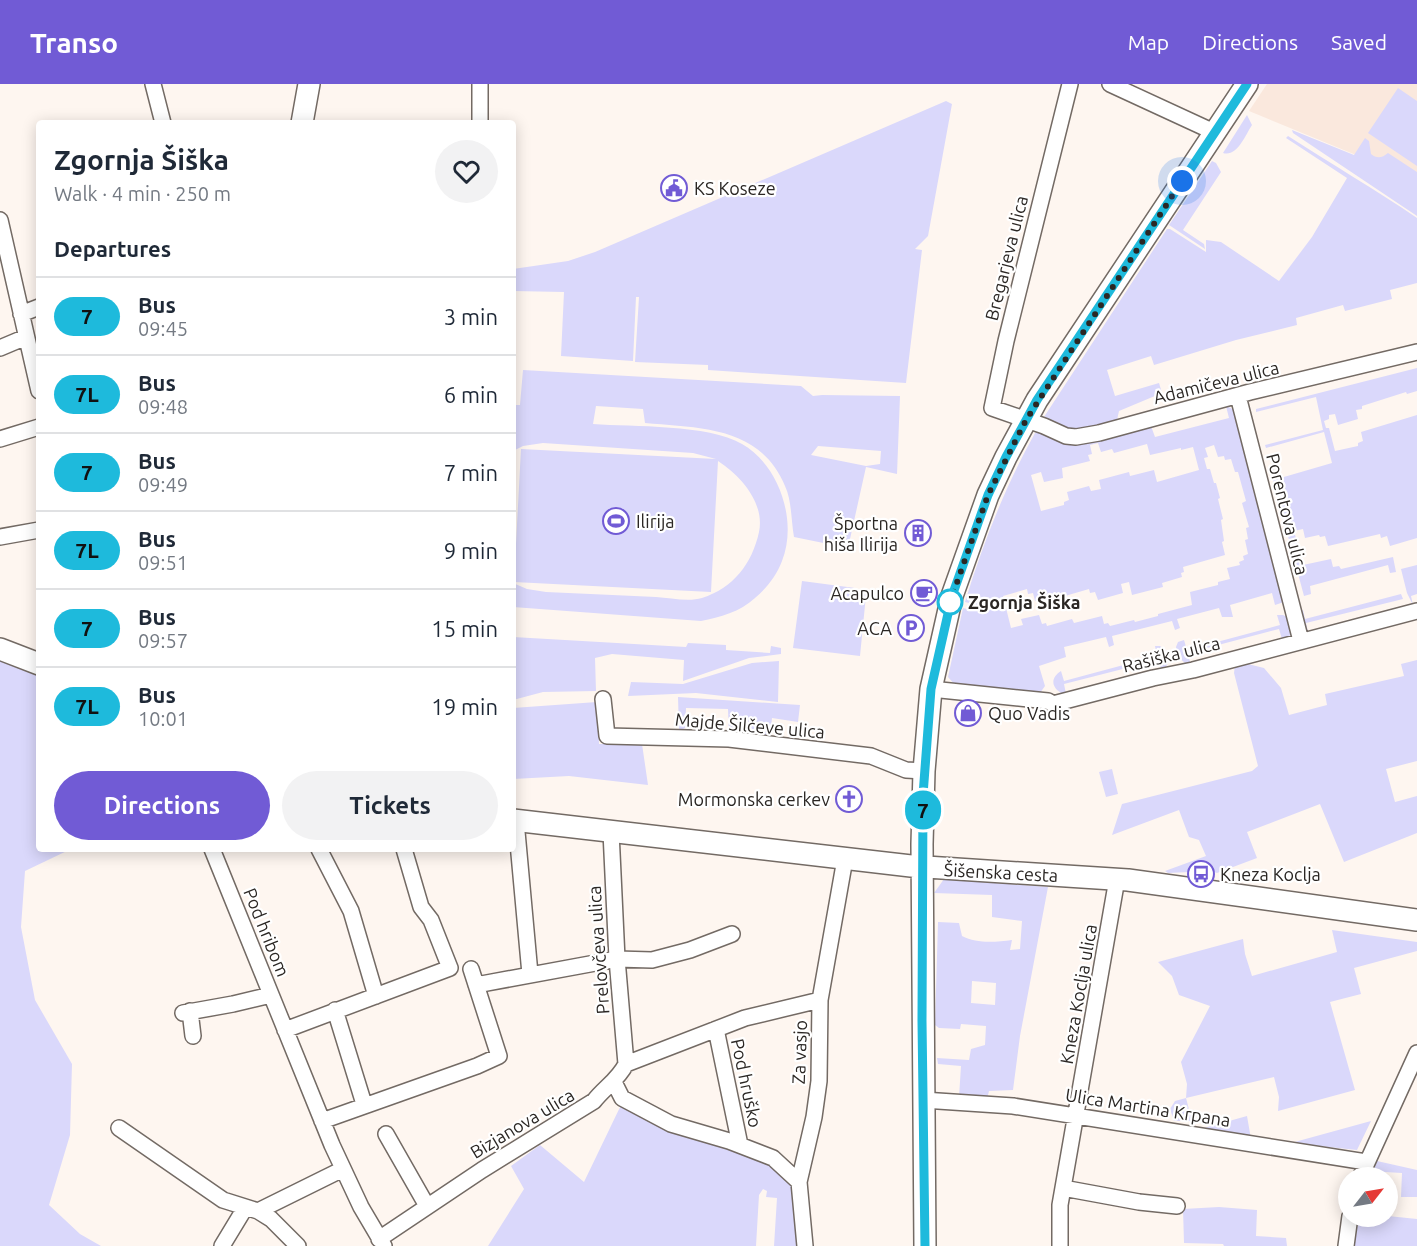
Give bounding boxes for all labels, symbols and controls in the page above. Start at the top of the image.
text: Transo [30,27,118,58]
text: Map [1128,30,1169,54]
text: Directions [1202,30,1298,54]
text: Saved [1331,30,1387,54]
button: heart [435,140,498,203]
text: Zgornja Šiška [54,144,229,175]
your location [1167,166,1197,196]
public building icon: KS Koseze [659,173,689,203]
place label: KS Koseze [694,178,776,198]
text: Walk · 4 min · 250 m [54,182,231,205]
street label: Bregarjeva ulica [981,193,1031,323]
text: Departures [54,236,171,261]
text: Bus [138,292,176,317]
text: 7 [81,304,93,328]
text: 3 min [444,304,498,329]
text: 09:45 [138,317,188,340]
street label: Adamičeva ulica [1151,357,1281,407]
text: Bus [138,370,176,395]
text: 7L [75,382,99,406]
text: 6 min [444,382,498,407]
text: 09:48 [138,395,188,418]
text: Bus [138,448,176,473]
street label: Porentova ulica [1263,451,1313,577]
text: 7 [81,460,93,484]
text: 7 min [444,460,498,485]
text: 09:49 [138,473,188,496]
sports icon: Ilirija [601,506,631,536]
place label: Ilirija [636,511,675,531]
place label: Športna hiša Ilirija [824,512,898,554]
building icon: Športna hiša Ilirija [903,518,933,548]
text: Bus [138,526,176,551]
text: 7L [75,538,99,562]
text: 9 min [444,538,498,563]
text: 09:51 [138,551,188,574]
cafe icon: Acapulco [909,578,939,608]
place label: Acapulco [830,583,904,603]
marker: Zgornja Šiška [937,589,963,615]
place label: Zgornja Šiška [968,591,1080,612]
text: Bus [138,604,176,629]
parking icon: ACA [896,613,926,643]
text: 7 [81,616,93,640]
text: 15 min [431,616,498,641]
place label: ACA [857,618,892,638]
text: 09:57 [138,629,188,652]
street label: Rašiška ulica [1120,632,1222,676]
text: Bus [138,682,176,707]
text: 7L [75,694,99,718]
text: 19 min [431,694,498,719]
shop icon: Quo Vadis [953,698,983,728]
place label: Quo Vadis [988,703,1070,724]
text: 10:01 [138,707,188,730]
street label: Majde Šilčeve ulica [674,707,826,742]
button: Directions [54,771,270,840]
button: Tickets [282,771,498,840]
church icon: Mormonska cerkev [834,784,864,814]
place label: Mormonska cerkev [678,789,830,809]
line badge: 7 [904,790,942,830]
text: 7 [917,798,929,822]
street label: Šišenska cesta [943,858,1059,885]
bus stop icon: Kneza Koclja [1186,859,1216,889]
place label: Kneza Koclja [1220,864,1321,884]
street label: Pod hribom [240,885,294,979]
street label: Prelovčeva ulica [584,885,612,1015]
street label: Kneza Koclja ulica [1056,922,1100,1066]
street label: Za vasjo [788,1020,810,1084]
street label: Pod hruško [728,1037,766,1129]
street label: Bizjanova ulica [466,1084,578,1162]
street label: Ulica Martina Krpana [1064,1084,1232,1130]
north arrow [1338,1167,1398,1227]
map controls [1338,1167,1398,1227]

